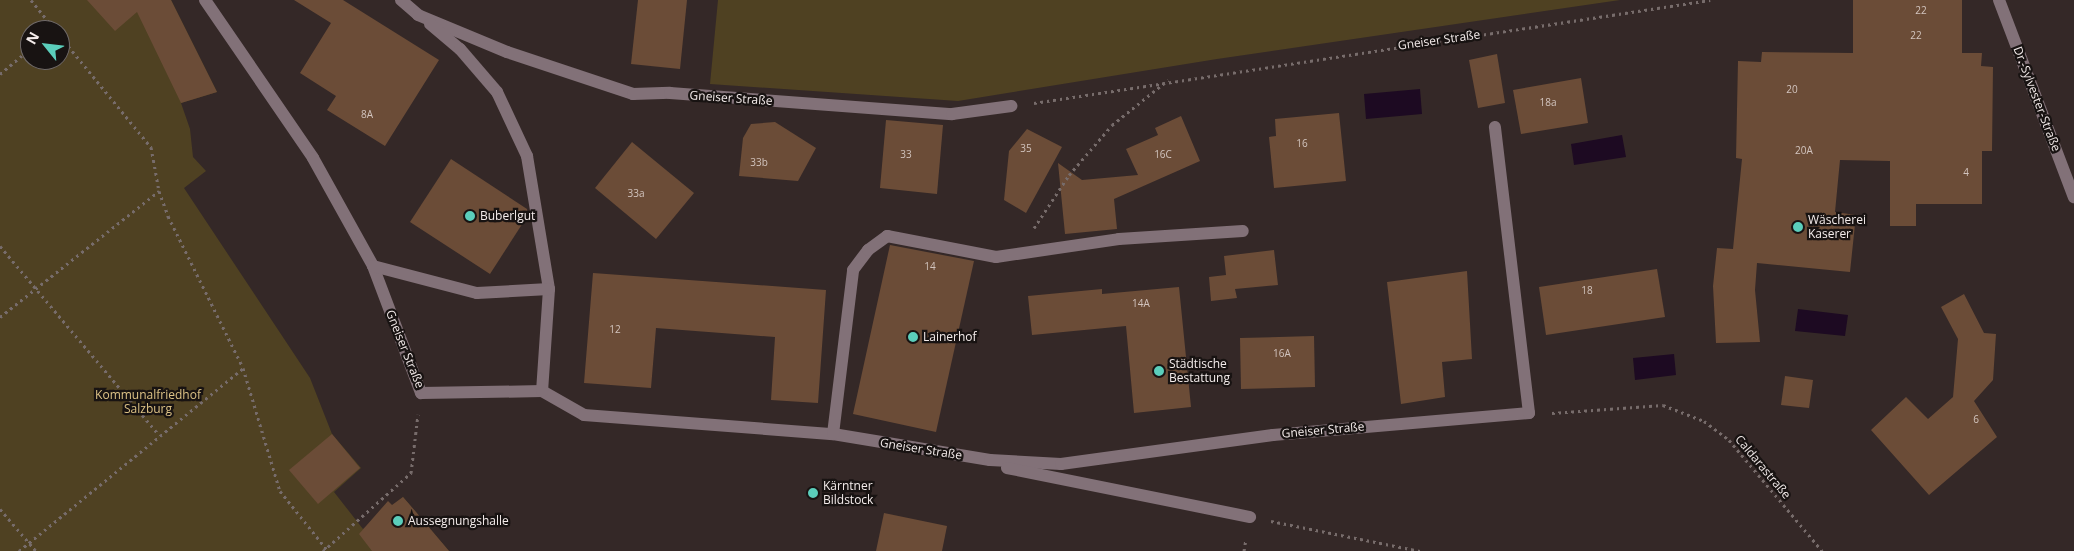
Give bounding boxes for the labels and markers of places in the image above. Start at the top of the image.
place label: Buberlgut [480,209,535,223]
marker: Buberlgut [464,210,476,222]
place label: Wäscherei Kaserer [1808,213,1866,241]
marker: Wäscherei Kaserer [1792,221,1804,233]
place label: Lainerhof [923,330,977,344]
marker: Lainerhof [907,331,919,343]
place label: Städtische Bestattung [1169,357,1230,385]
marker: Städtische Bestattung [1153,365,1165,377]
place label: Kärntner Bildstock [823,479,873,507]
marker: Kärntner Bildstock [807,487,819,499]
place label: Aussegnungshalle [408,514,509,528]
marker: Aussegnungshalle [392,515,404,527]

